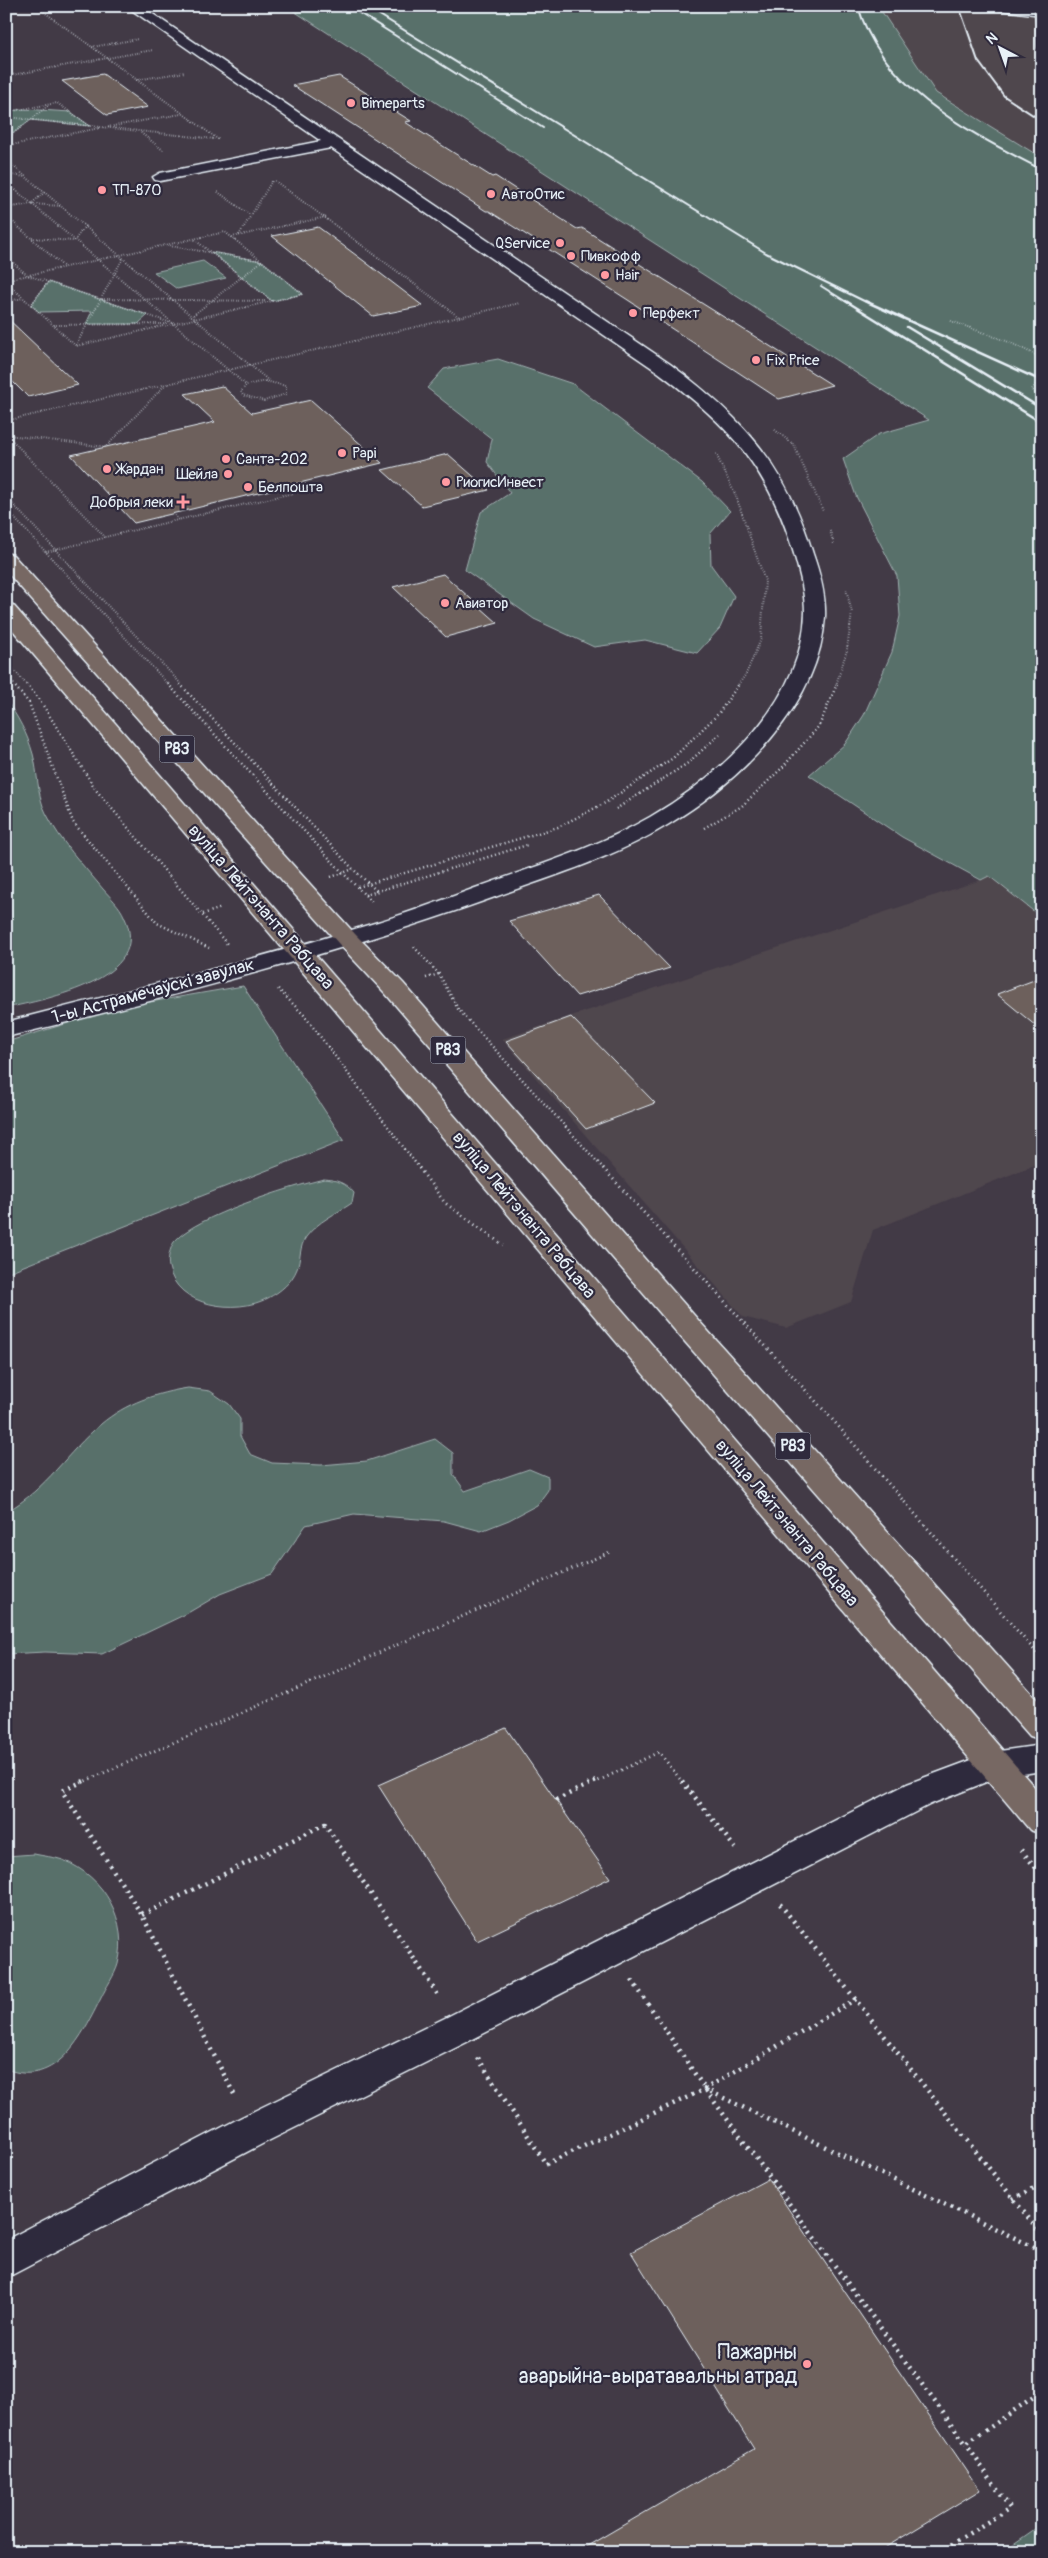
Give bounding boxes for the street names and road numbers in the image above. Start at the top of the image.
road number: Р83 [160,736,194,762]
street label: вуліца Лейтэнанта Рабцава [183,820,339,994]
street label: 1-ы Астрамечаўскі завулак [49,953,257,1029]
road number: Р83 [430,1036,466,1064]
street label: вуліца Лейтэнанта Рабцава [447,1127,601,1303]
road number: Р83 [776,1432,810,1460]
street label: вуліца Лейтэнанта Рабцава [710,1435,864,1611]

